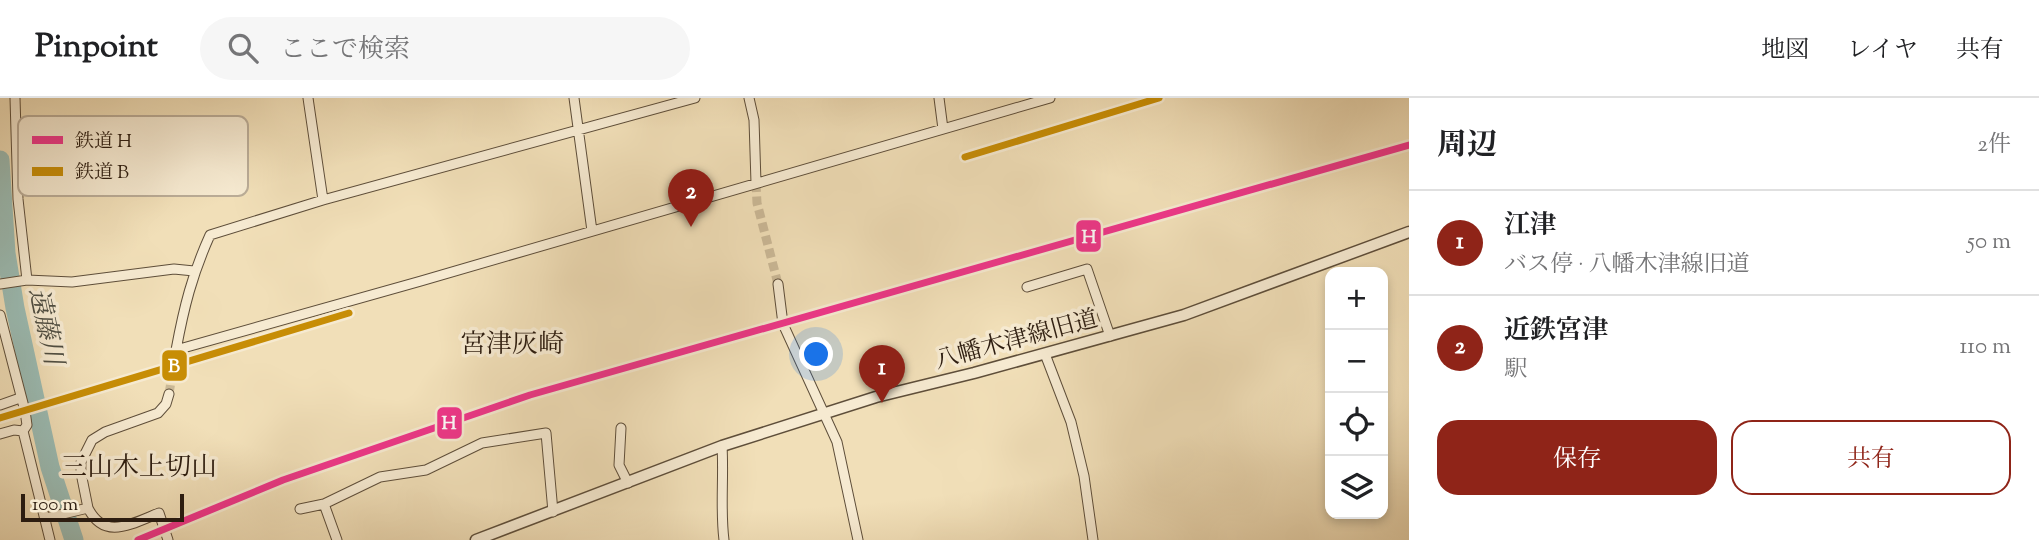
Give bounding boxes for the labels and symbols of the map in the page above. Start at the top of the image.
legend [18,116,248,196]
text: 鉄道 H [75,129,132,156]
text: 鉄道 B [75,160,129,187]
pin: 2 [668,169,714,227]
line badge: H [1075,219,1102,253]
text: H [1081,225,1097,252]
water label: 遠藤川 [18,285,71,371]
street label: 八幡木津線旧道 [931,303,1102,379]
district label: 宮津灰崎 [460,327,564,364]
your location [799,337,833,371]
pin: 1 [859,345,905,403]
line badge: B [161,349,188,382]
text: B [168,354,180,381]
line badge: H [436,406,463,440]
text: H [441,411,457,438]
district label: 三山木上切山 [61,450,217,487]
scale bar [21,491,184,523]

